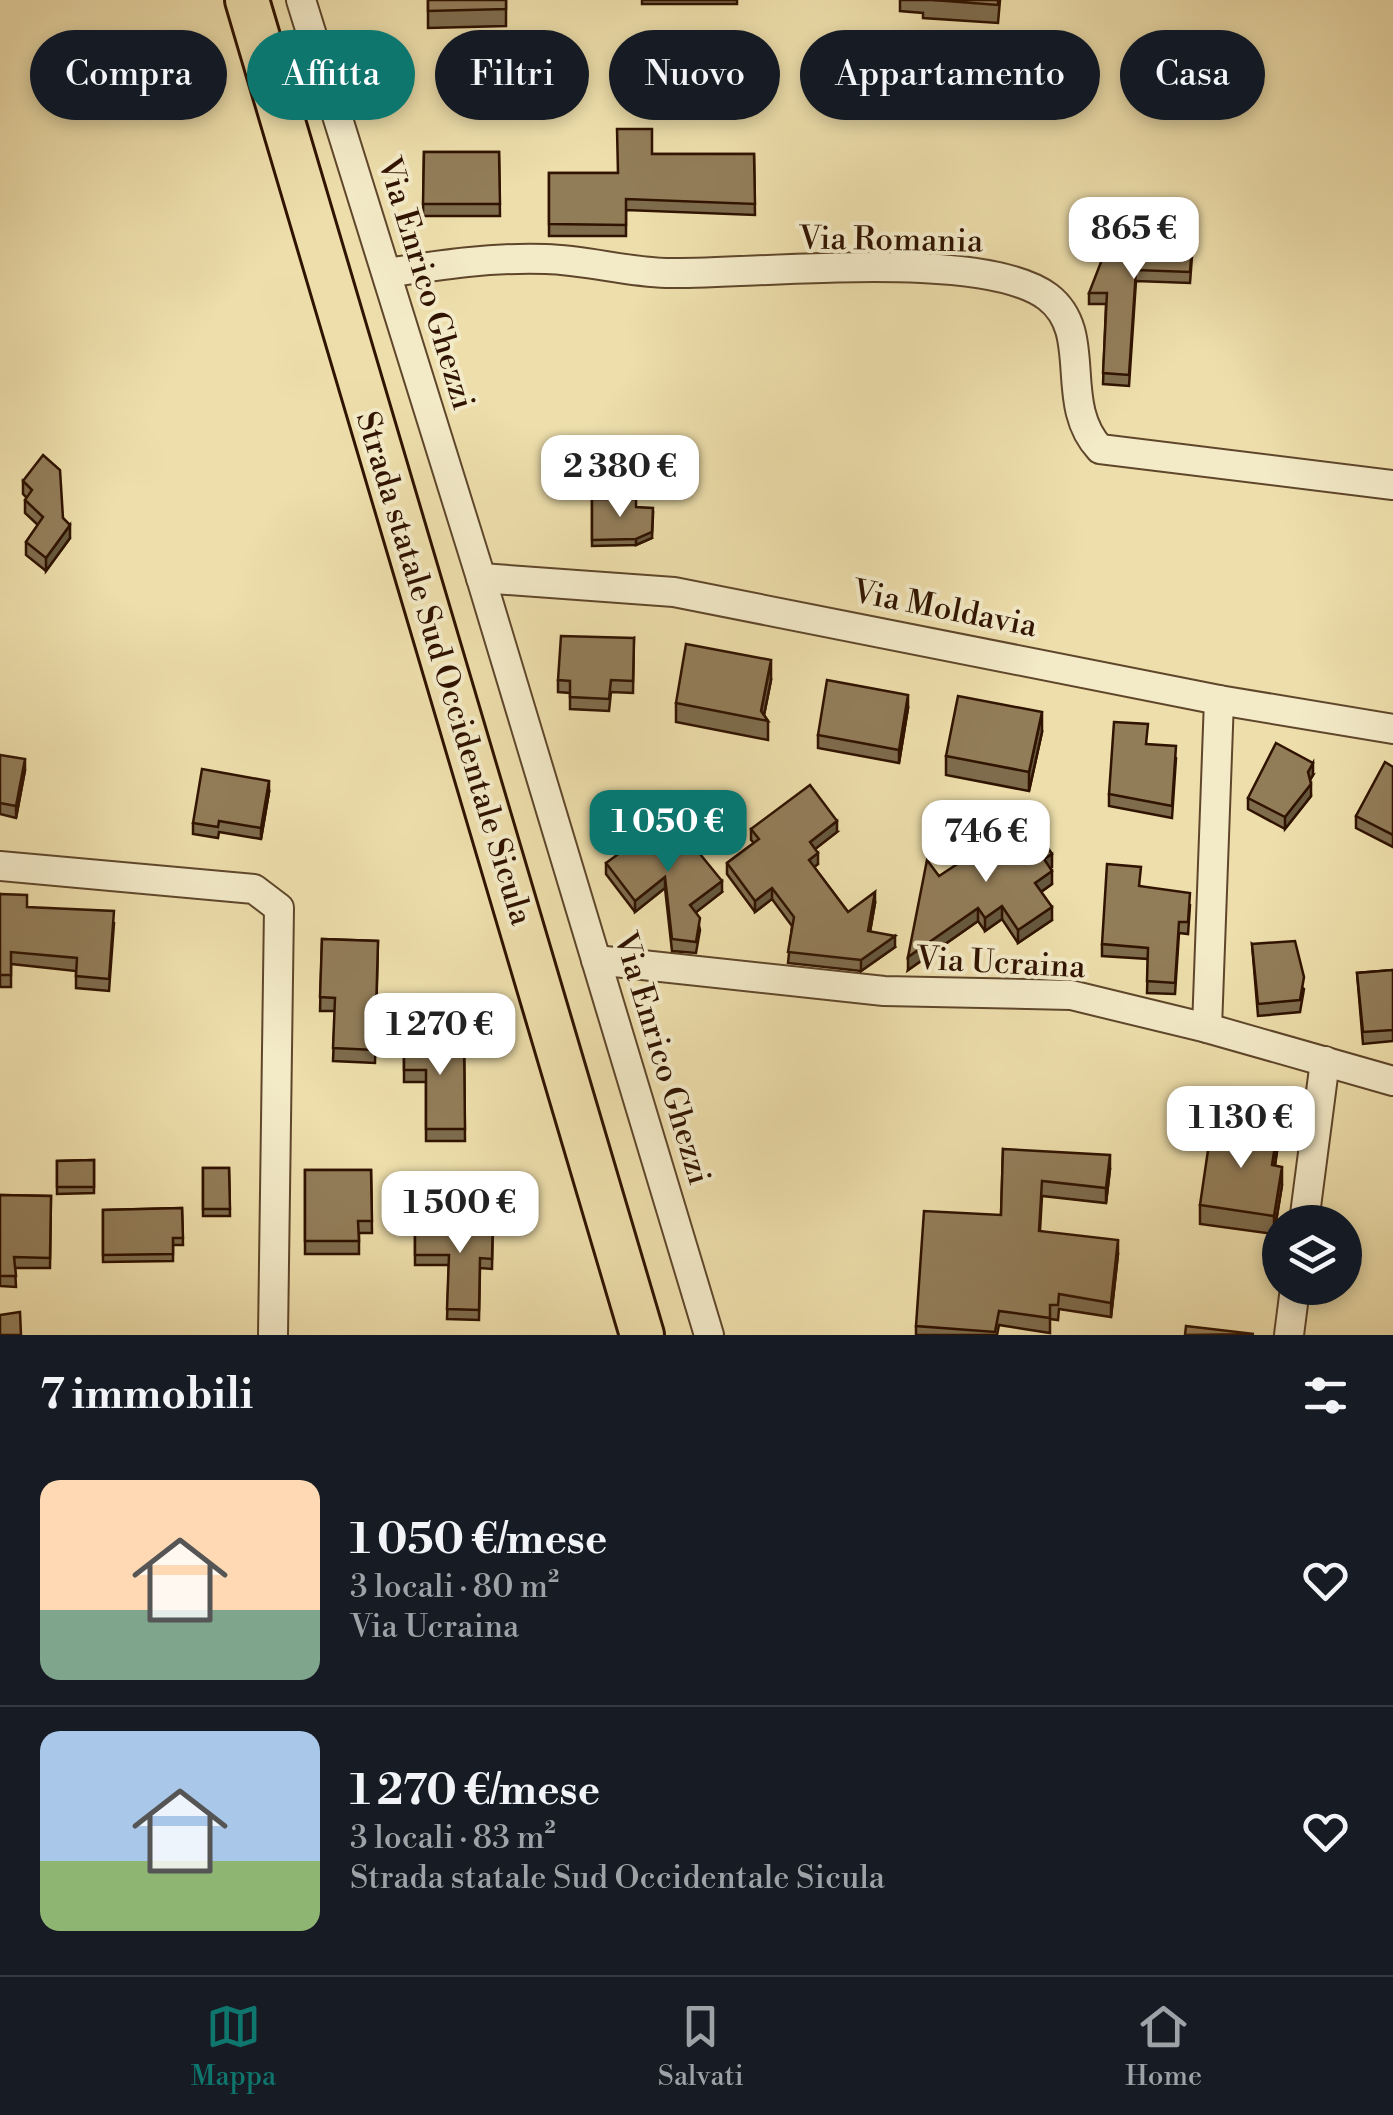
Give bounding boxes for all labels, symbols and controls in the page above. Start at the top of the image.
chip: Compra [30,30,227,120]
chip: Affitta [247,30,415,120]
chip: Filtri [435,30,589,120]
chip: Nuovo [609,30,780,120]
chip: Appartamento [800,30,1100,120]
chip: Casa [1120,30,1265,120]
street label: Via Enrico Ghezzi [368,151,483,414]
pin: 865 € [1064,197,1204,282]
text: 865 € [1091,209,1177,249]
street label: Via Romania [797,218,984,262]
street label: Strada statale Sud Occidentale Sicula [347,407,542,931]
pin: 2 380 € [528,435,712,520]
text: 2 380 € [563,447,677,487]
street label: Via Moldavia [848,571,1041,647]
pin: 1 050 € [576,790,760,875]
pin: 746 € [916,800,1056,885]
text: 1 050 € [612,802,724,842]
text: 746 € [944,812,1028,852]
street label: Via Enrico Ghezzi [604,926,719,1189]
street label: Via Ucraina [914,939,1087,987]
pin: 1 270 € [348,993,532,1078]
text: 1 270 € [386,1005,494,1045]
pin: 1 130 € [1149,1086,1333,1171]
text: 1 130 € [1189,1098,1293,1138]
pin: 1 500 € [368,1171,552,1256]
text: 1 500 € [404,1183,516,1223]
map controls [1262,1205,1362,1305]
button: layers [1262,1205,1362,1305]
icon: filters [1298,1368,1353,1423]
text: 7 immobili [40,1369,253,1422]
text: 1 050 €/mese [350,1514,607,1567]
icon: home [120,1520,240,1640]
icon: heart [1298,1553,1353,1608]
text: 3 locali · 80 m² [350,1567,559,1607]
text: Via Ucraina [350,1607,519,1647]
text: 1 270 €/mese [350,1765,600,1818]
icon: home [120,1771,240,1891]
icon: heart [1298,1804,1353,1859]
text: 3 locali · 83 m² [350,1818,556,1858]
text: Strada statale Sud Occidentale Sicula [350,1858,885,1898]
tab: Mappa [191,1999,276,2094]
tab: Salvati [658,1999,744,2094]
tab: Home [1125,1999,1202,2094]

